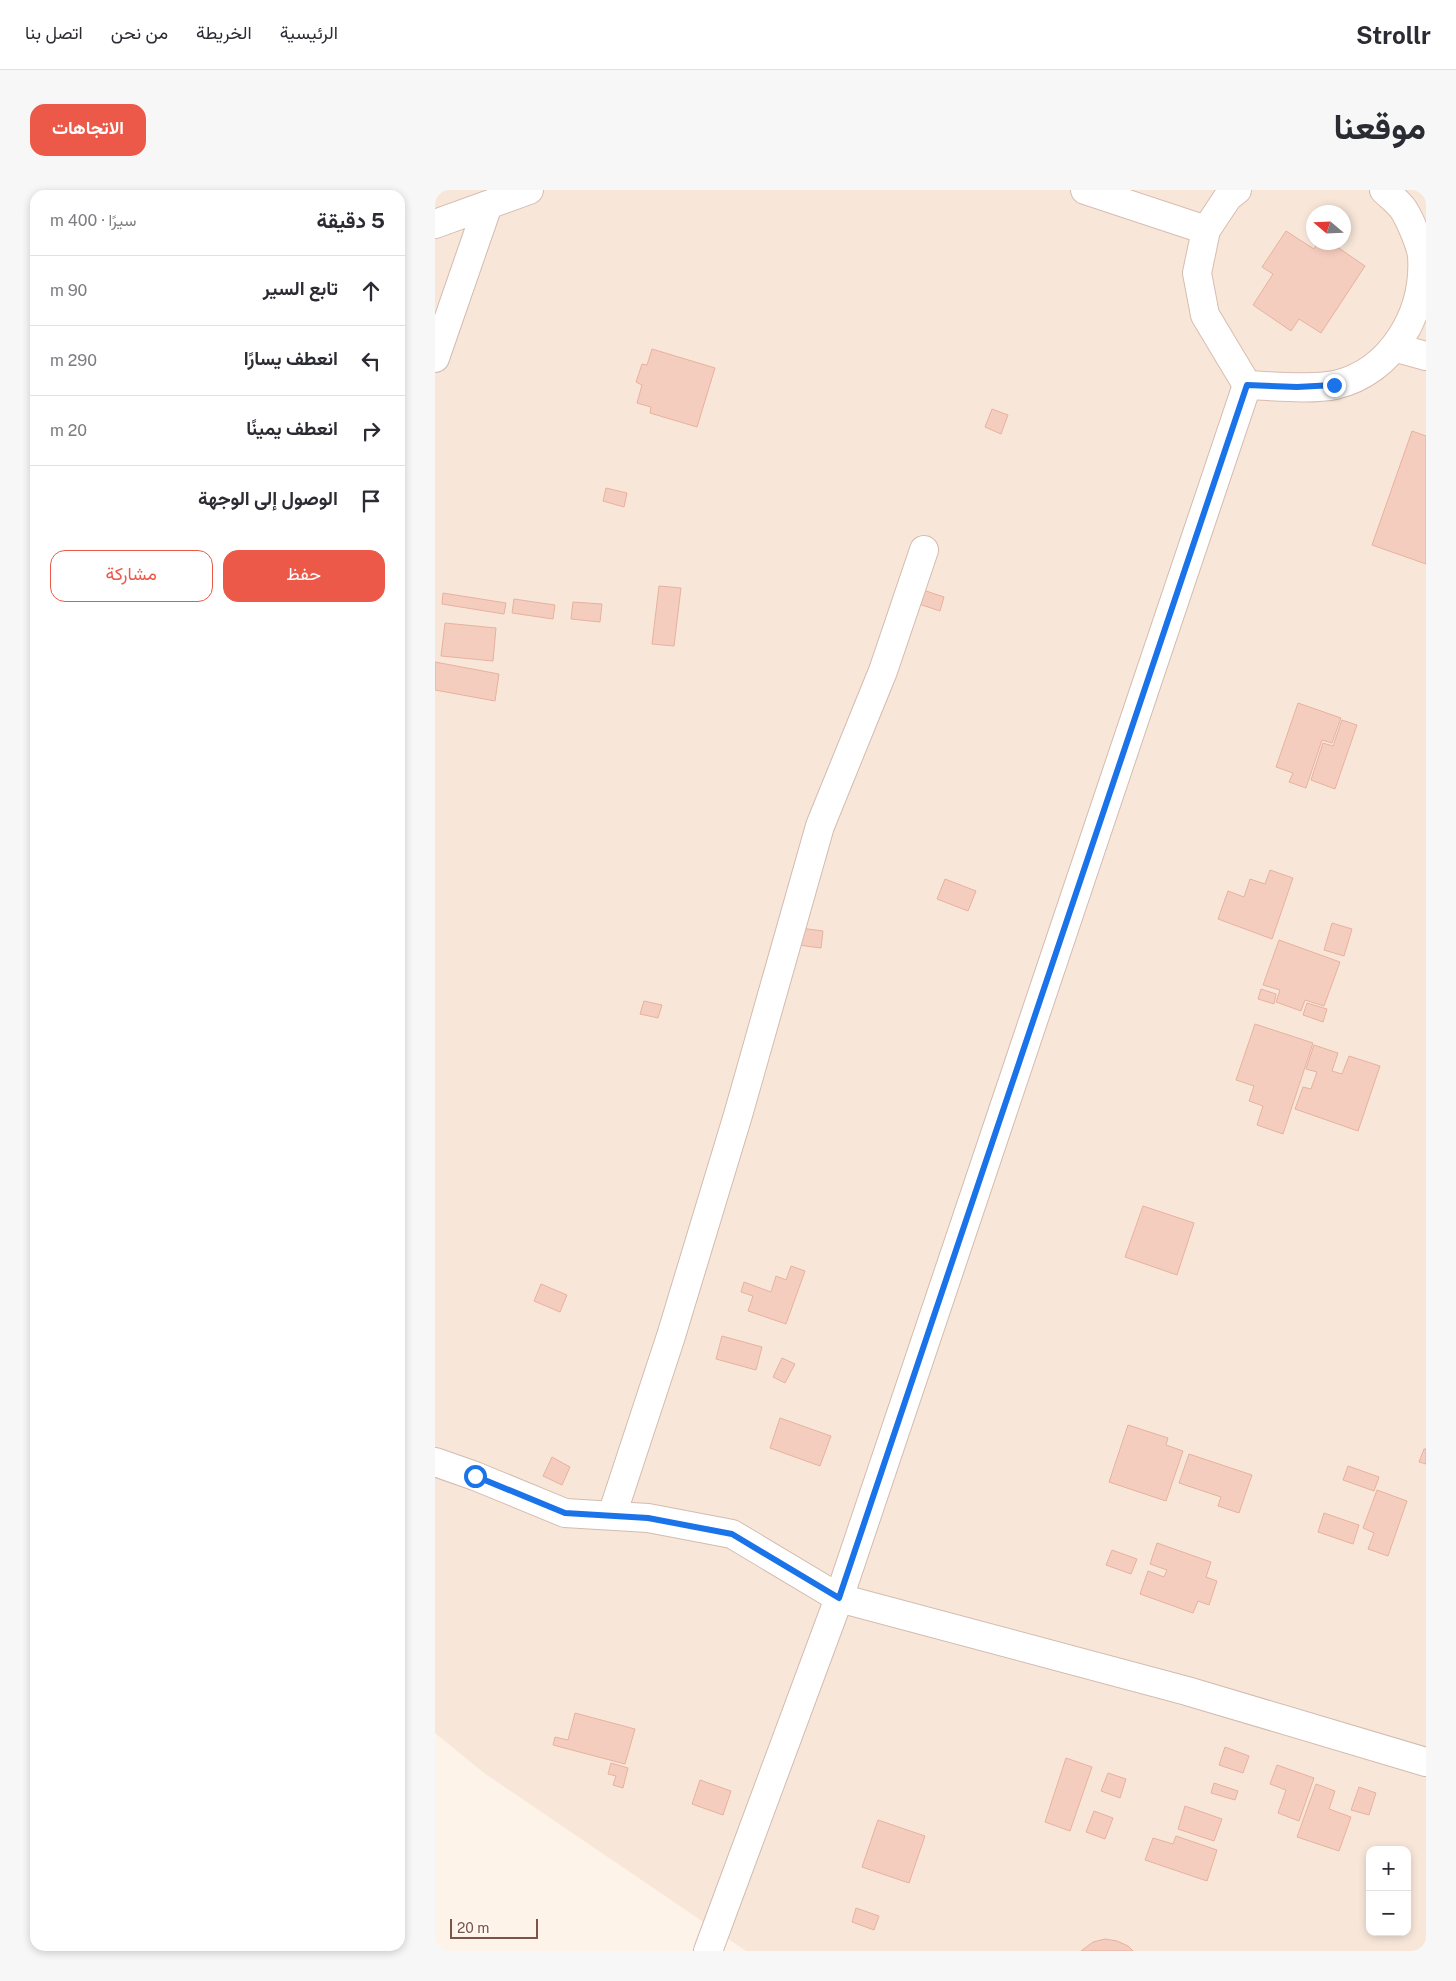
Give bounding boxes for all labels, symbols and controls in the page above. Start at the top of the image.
text: Strollr [1356,21,1431,49]
text: اتصل بنا [25,22,83,43]
text: من نحن [111,22,168,43]
text: الخريطة [196,22,252,43]
text: الرئيسية [280,22,338,43]
button: الاتجاهات [30,104,146,156]
text: موقعنا [1333,106,1426,147]
north arrow [1306,205,1351,250]
text: 5 دقيقة [317,208,385,233]
text: سيرًا · 400 m [50,211,136,230]
text: تابع السير [263,277,338,299]
icon: ahead [357,277,385,305]
text: 90 m [50,281,87,300]
text: انعطف يسارًا [244,347,338,369]
icon: left [357,347,385,375]
text: 290 m [50,351,97,370]
route end [1323,374,1346,397]
text: انعطف يمينًا [246,417,338,439]
icon: right [357,417,385,445]
text: 20 m [50,421,87,440]
text: الوصول إلى الوجهة [198,487,338,509]
icon: arrive [357,487,385,515]
button: مشاركة [50,550,213,602]
button: حفظ [223,550,385,602]
route start [464,1465,487,1488]
map controls [1366,1846,1411,1936]
button: + [1366,1846,1411,1891]
button: − [1366,1891,1411,1936]
scale bar [450,1916,537,1939]
text: 20 m [457,1920,489,1936]

